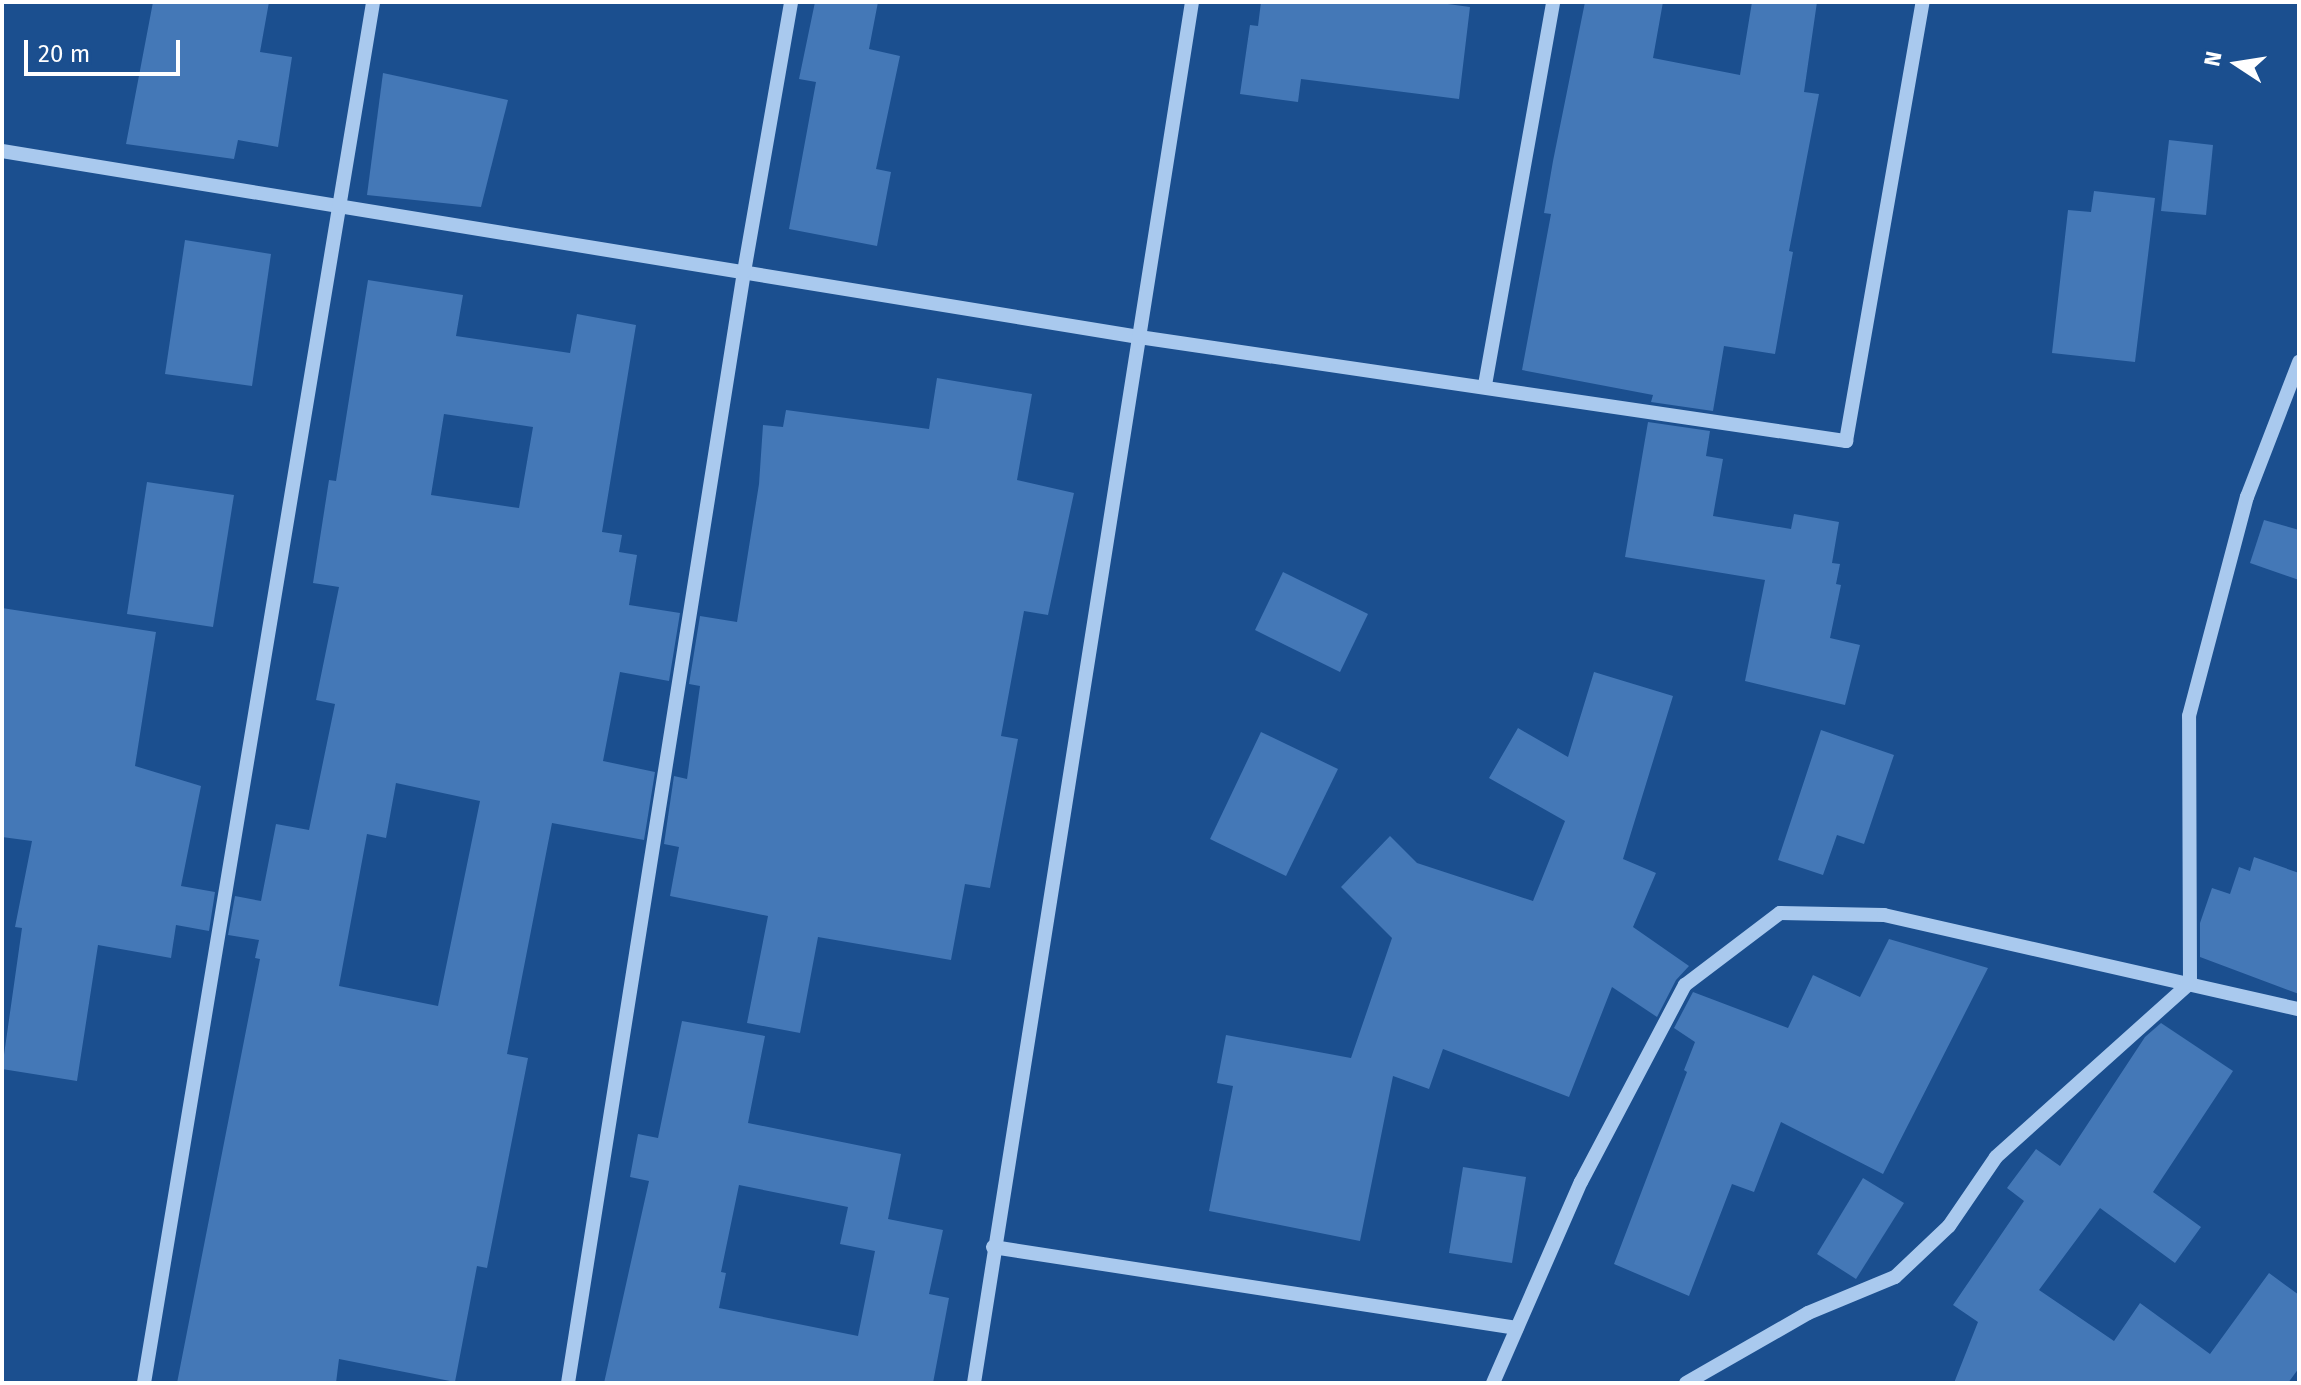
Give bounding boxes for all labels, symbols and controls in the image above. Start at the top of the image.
scale bar [28,24,184,74]
north arrow [2197,24,2277,104]
text: 20 m [38,40,90,68]
text: N [2198,49,2228,69]

